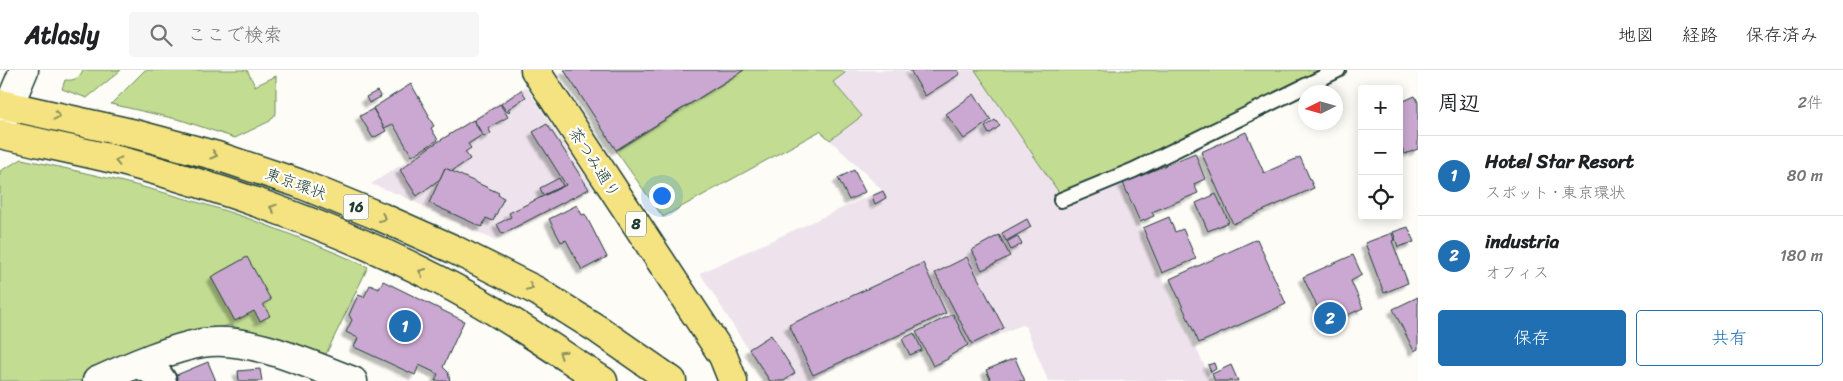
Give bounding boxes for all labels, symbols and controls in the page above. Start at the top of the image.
search box [129,12,479,57]
text: Atlasly [25,14,99,56]
text: ここで検索 [187,18,282,51]
text: 地図 [1618,19,1654,51]
text: 経路 [1682,19,1718,51]
text: 保存済み [1746,19,1818,51]
icon: search [147,21,175,49]
text: 周辺 [1438,84,1480,122]
north arrow [1298,85,1343,130]
map controls [1358,85,1403,220]
button: + [1358,85,1403,130]
text: 2件 [1798,88,1823,117]
one-way arrow [52,110,61,121]
street label: 茶つみ通り [561,121,629,204]
button: − [1358,130,1403,175]
text: Hotel Star Resort [1485,145,1634,178]
one-way arrow [210,150,218,160]
one-way arrow [113,156,122,167]
street label: 東京環状 [261,159,331,208]
text: 1 [1451,161,1457,190]
text: 80 m [1787,161,1823,190]
button: locate [1358,175,1403,220]
text: スポット · 東京環状 [1485,178,1626,207]
your location [649,183,675,209]
road number: 16 [344,194,368,220]
one-way arrow [269,203,278,213]
one-way arrow [378,211,387,222]
road number: 8 [626,212,646,236]
text: industria [1485,225,1559,258]
text: 2 [1449,241,1459,270]
text: 180 m [1780,241,1823,270]
text: オフィス [1485,258,1549,287]
one-way arrow [418,268,427,278]
one-way arrow [525,281,534,291]
pin: 2 [1314,299,1346,337]
pin: 1 [389,307,421,345]
button: 保存 [1438,310,1626,366]
button: 共有 [1636,310,1823,366]
one-way arrow [558,351,568,360]

